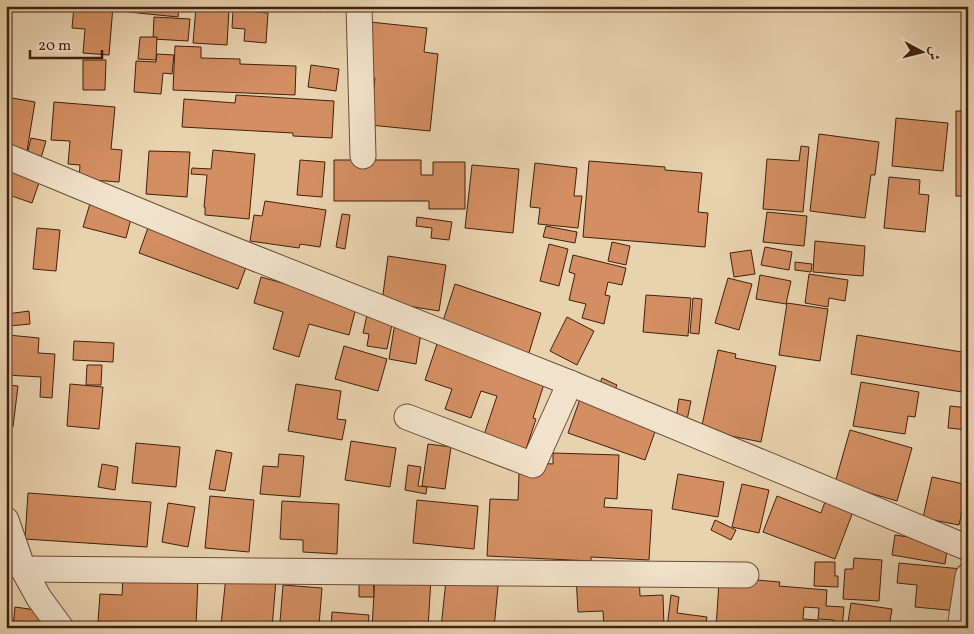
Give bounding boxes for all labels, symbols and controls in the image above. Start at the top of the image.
scale bar [30,28,102,60]
north arrow [896,28,946,78]
text: 20 m [38,36,71,57]
text: ش [923,45,944,62]

